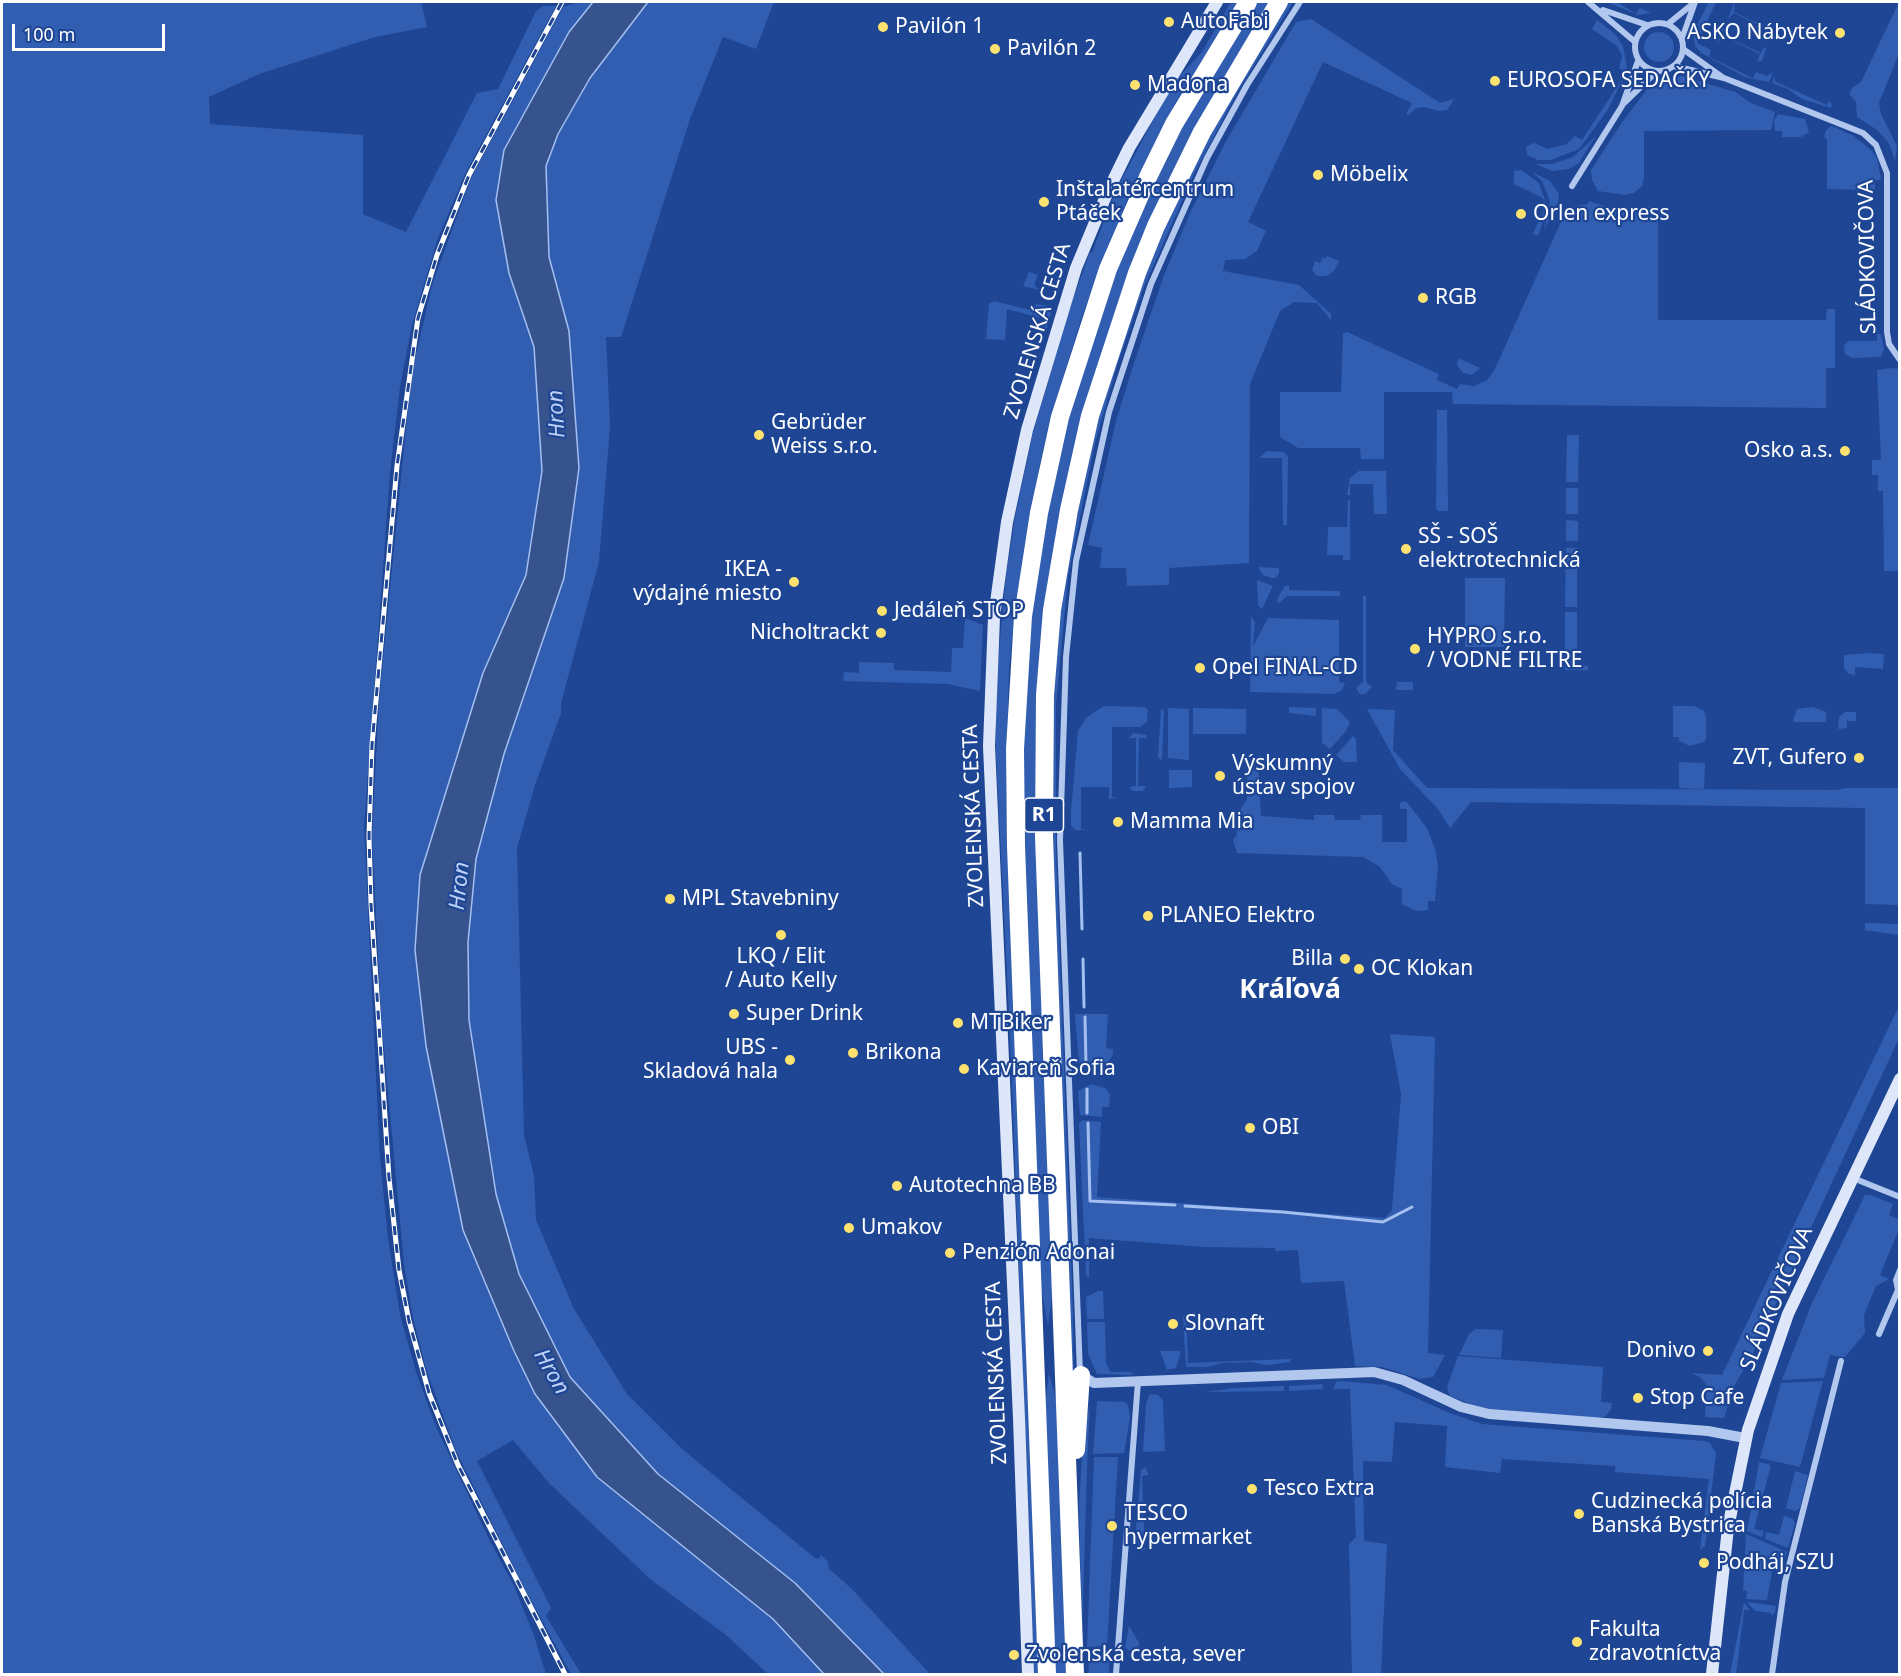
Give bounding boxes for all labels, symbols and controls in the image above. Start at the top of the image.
place label: AutoFabi [1181,9,1269,35]
scale bar [15,12,168,50]
place label: Pavilón 1 [895,14,984,40]
marker: AutoFabi [1162,15,1176,29]
marker: Pavilón 1 [876,20,890,34]
place label: ASKO Nábytek [1687,20,1828,46]
text: 100 m [23,22,75,46]
marker: ASKO Nábytek [1833,26,1847,40]
place label: Pavilón 2 [1007,36,1096,62]
marker: Pavilón 2 [988,42,1002,56]
place label: EUROSOFA SEDAČKY [1507,68,1710,94]
place label: Madona [1147,72,1228,98]
marker: EUROSOFA SEDAČKY [1488,74,1502,88]
marker: Madona [1128,78,1142,92]
place label: Möbelix [1330,162,1408,188]
marker: Möbelix [1311,168,1325,182]
place label: Inštalatércentrum Ptáček [1056,177,1234,227]
street label: SLÁDKOVIČOVA [1854,180,1882,334]
marker: Inštalatércentrum Ptáček [1037,195,1051,209]
place label: Orlen express [1533,201,1669,227]
marker: Orlen express [1514,207,1528,221]
street label: ZVOLENSKÁ CESTA [999,240,1077,422]
place label: RGB [1435,285,1477,311]
marker: RGB [1416,291,1430,305]
water label: Hron [543,389,571,439]
place label: Gebrüder Weiss s.r.o. [771,410,878,460]
marker: Gebrüder Weiss s.r.o. [752,428,766,442]
place label: Osko a.s. [1744,438,1833,464]
marker: Osko a.s. [1838,444,1852,458]
place label: SŠ - SOŠ elektrotechnická [1418,524,1581,574]
marker: SŠ - SOŠ elektrotechnická [1399,542,1413,556]
place label: IKEA - výdajné miesto [633,557,782,607]
marker: IKEA - výdajné miesto [787,575,801,589]
place label: Jedáleň STOP [894,598,1024,624]
marker: Jedáleň STOP [875,604,889,618]
place label: Nicholtrackt [750,620,869,646]
place label: HYPRO s.r.o. / VODNÉ FILTRE [1427,624,1583,674]
marker: Nicholtrackt [874,626,888,640]
marker: HYPRO s.r.o. / VODNÉ FILTRE [1408,642,1422,656]
place label: Opel FINAL-CD [1212,655,1358,681]
marker: Opel FINAL-CD [1193,661,1207,675]
street label: ZVOLENSKÁ CESTA [958,724,990,908]
place label: ZVT, Gufero [1733,745,1847,771]
place label: Výskumný ústav spojov [1232,751,1355,801]
marker: ZVT, Gufero [1852,751,1866,765]
marker: Výskumný ústav spojov [1213,769,1227,783]
road number: R1 [1024,798,1064,832]
place label: Mamma Mia [1130,809,1254,835]
marker: Mamma Mia [1111,815,1125,829]
water label: Hron [444,861,476,911]
place label: MPL Stavebniny [682,886,839,912]
marker: MPL Stavebniny [663,892,677,906]
place label: PLANEO Elektro [1160,903,1315,929]
marker: PLANEO Elektro [1141,909,1155,923]
marker: LKQ / Elit / Auto Kelly [774,928,788,942]
place label: LKQ / Elit / Auto Kelly [725,944,837,994]
place label: Billa [1291,946,1333,972]
marker: Billa [1338,952,1352,966]
place label: OC Klokan [1371,956,1473,982]
marker: OC Klokan [1352,962,1366,976]
district label: Kráľová [1239,974,1341,1006]
place label: Super Drink [746,1001,863,1027]
marker: Super Drink [727,1007,741,1021]
place label: MTBiker [970,1010,1052,1036]
marker: MTBiker [951,1016,965,1030]
place label: UBS - Skladová hala [643,1035,778,1085]
place label: Brikona [865,1040,941,1066]
marker: Brikona [846,1046,860,1060]
marker: UBS - Skladová hala [783,1053,797,1067]
place label: Kaviareň Sofia [976,1056,1116,1082]
marker: Kaviareň Sofia [957,1062,971,1076]
place label: OBI [1262,1115,1299,1141]
marker: OBI [1243,1121,1257,1135]
place label: Autotechna BB [909,1173,1056,1199]
marker: Autotechna BB [890,1179,904,1193]
place label: Umakov [861,1215,942,1241]
marker: Umakov [842,1221,856,1235]
street label: SLÁDKOVIČOVA [1735,1223,1819,1375]
place label: Penzión Adonai [962,1240,1115,1266]
marker: Penzión Adonai [943,1246,957,1260]
street label: ZVOLENSKÁ CESTA [981,1281,1013,1465]
place label: Slovnaft [1185,1311,1264,1337]
marker: Slovnaft [1166,1317,1180,1331]
place label: Donivo [1626,1338,1696,1364]
water label: Hron [527,1344,575,1400]
marker: Donivo [1701,1344,1715,1358]
place label: Stop Cafe [1650,1385,1744,1411]
marker: Stop Cafe [1631,1391,1645,1405]
place label: Tesco Extra [1264,1476,1375,1502]
marker: Tesco Extra [1245,1482,1259,1496]
place label: Cudzinecká polícia Banská Bystrica [1591,1489,1773,1539]
place label: TESCO hypermarket [1124,1501,1252,1551]
marker: Cudzinecká polícia Banská Bystrica [1572,1507,1586,1521]
marker: TESCO hypermarket [1105,1519,1119,1533]
place label: Podháj, SZU [1716,1550,1834,1576]
marker: Podháj, SZU [1697,1556,1711,1570]
place label: Fakulta zdravotníctva [1589,1617,1721,1667]
marker: Fakulta zdravotníctva [1570,1635,1584,1649]
place label: Zvolenská cesta, sever [1026,1642,1245,1668]
marker: Zvolenská cesta, sever [1007,1648,1021,1662]

